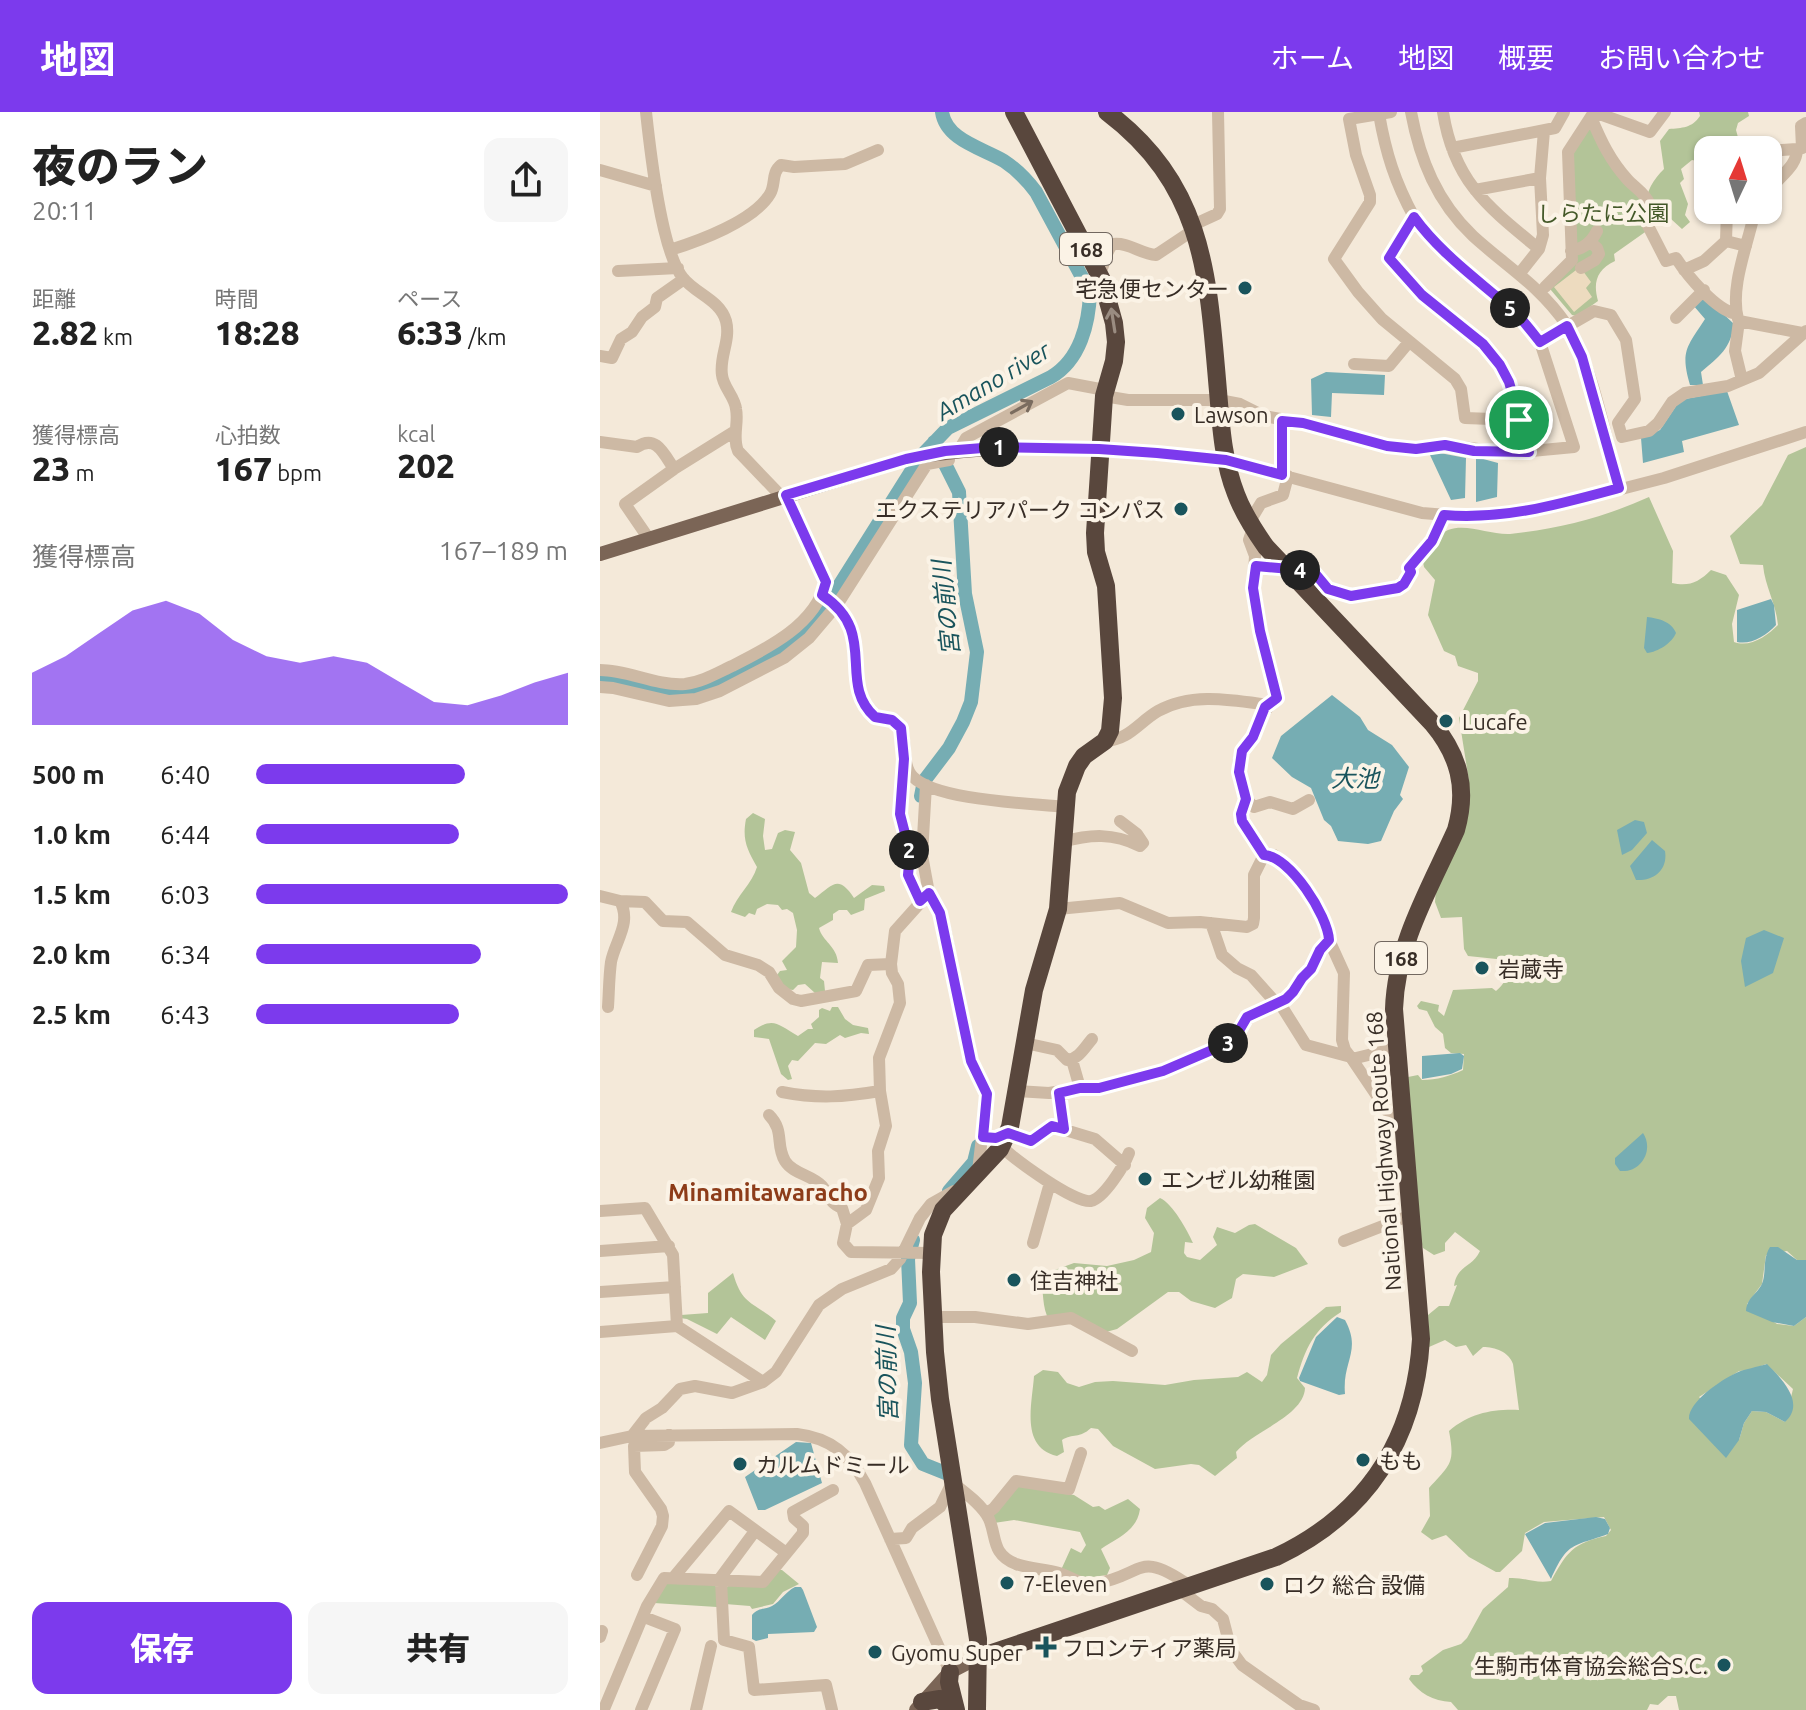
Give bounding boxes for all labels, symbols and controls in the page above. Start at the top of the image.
text: 地図 [40,38,116,80]
text: ホーム [1271,42,1354,73]
text: 地図 [1398,42,1454,73]
text: 概要 [1498,42,1554,73]
text: お問い合わせ [1598,42,1766,73]
north arrow [1694,136,1782,224]
map controls [1694,136,1782,224]
button: share [484,138,568,222]
text: 夜のラン [32,141,208,190]
text: 20:11 [32,196,97,225]
park label: しらたに公園 [1537,200,1669,225]
road number: 168 [1060,233,1112,265]
place label: 宅急便センター [1075,276,1229,301]
marker: 宅急便センター [1236,279,1254,297]
text: 距離 [32,286,76,311]
text: 時間 [215,286,259,311]
text: ペース [397,286,462,311]
pin: 5 [1490,288,1530,328]
text: 5 [1504,295,1516,320]
one-way arrow [1104,307,1119,333]
text: 2.82 [32,313,98,351]
text: 18:28 [215,313,300,351]
text: 6:33 [397,313,463,351]
text: km [98,324,133,349]
text: /km [463,324,507,349]
water label: Amano river [930,336,1056,426]
pin [1485,386,1553,454]
icon: arrive [1497,398,1541,442]
one-way arrow [1010,399,1034,414]
place label: Lawson [1194,402,1269,427]
marker: Lawson [1169,405,1187,423]
text: kcal [397,421,435,446]
text: 獲得標高 [32,422,120,447]
text: 心拍数 [215,422,281,447]
pin: 1 [979,427,1019,467]
text: 1 [993,434,1005,459]
text: 202 [397,446,455,484]
text: 23 [32,449,70,487]
text: 167 [215,449,272,487]
text: m [70,460,94,485]
text: bpm [272,460,322,485]
place label: エクステリアパーク コンパス [875,497,1165,522]
marker: エクステリアパーク コンパス [1172,500,1190,518]
text: 167–189 m [439,536,568,565]
text: 獲得標高 [32,542,136,571]
pin: 4 [1280,550,1320,590]
water label: 宮の前川 [927,556,964,657]
text: 4 [1294,557,1306,582]
place label: Lucafe [1462,709,1528,734]
marker: Lucafe [1437,712,1455,730]
text: 500 m [32,760,105,789]
text: 6:40 [160,760,210,789]
water label: 大池 [1331,765,1381,792]
text: 1.0 km [32,820,111,849]
text: 6:44 [160,820,210,849]
pin: 2 [889,830,929,870]
text: 2 [903,837,915,862]
text: 1.5 km [32,880,111,909]
text: 6:03 [160,880,210,909]
text: 2.0 km [32,940,111,969]
text: 6:34 [160,940,210,969]
road number: 168 [1375,942,1427,974]
place label: 岩蔵寺 [1498,956,1564,981]
marker: 岩蔵寺 [1473,959,1491,977]
text: 2.5 km [32,1000,111,1029]
text: 6:43 [160,1000,210,1029]
street label: National Highway Route 168 [1361,1010,1405,1292]
pin: 3 [1208,1023,1248,1063]
text: 3 [1222,1030,1234,1055]
place label: エンゼル幼稚園 [1161,1167,1315,1192]
marker: エンゼル幼稚園 [1136,1170,1154,1188]
district label: Minamitawaracho [668,1179,868,1206]
place label: 住吉神社 [1030,1268,1118,1293]
marker: 住吉神社 [1005,1271,1023,1289]
water label: 宮の前川 [872,1323,902,1422]
place label: もも [1379,1448,1423,1473]
marker: もも [1354,1451,1372,1469]
place label: カルムドミール [756,1452,910,1477]
marker: カルムドミール [731,1455,749,1473]
place label: 7-Eleven [1023,1571,1107,1596]
place label: ロク 総合 設備 [1283,1572,1425,1597]
marker: 7-Eleven [998,1574,1016,1592]
marker: ロク 総合 設備 [1258,1575,1276,1593]
button: 保存 [32,1602,292,1694]
button: 共有 [308,1602,568,1694]
place label: フロンティア薬局 [1062,1635,1237,1660]
marker: フロンティア薬局 [1037,1638,1055,1656]
place label: Gyomu Super [891,1640,1024,1665]
marker: Gyomu Super [866,1643,884,1661]
place label: 生駒市体育協会総合S.C. [1474,1653,1708,1678]
marker: 生駒市体育協会総合S.C. [1715,1656,1733,1674]

